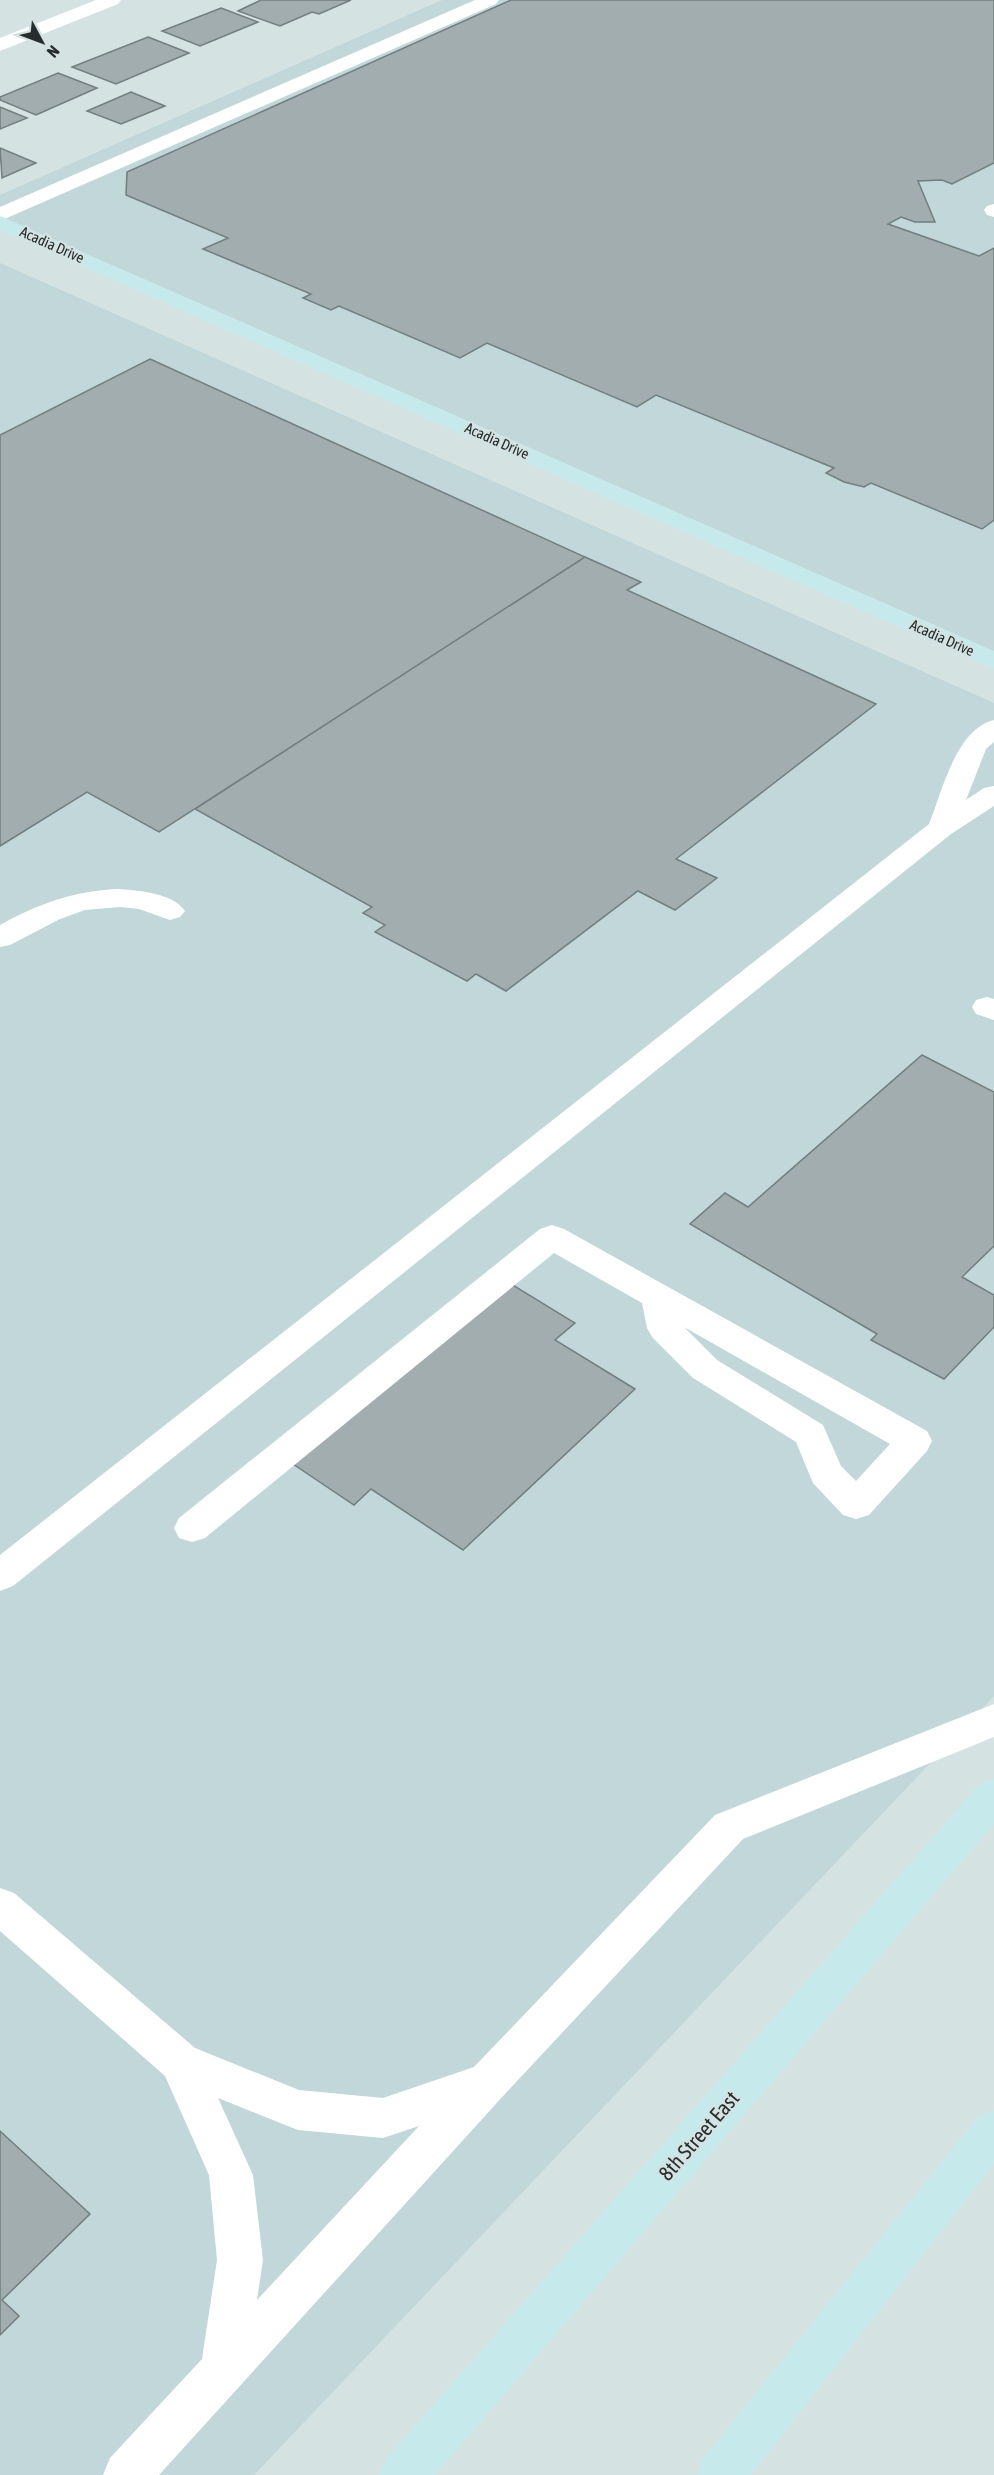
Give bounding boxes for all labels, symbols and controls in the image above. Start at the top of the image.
north arrow [12,12,72,72]
text: N [43,42,63,61]
street label: Acadia Drive [17,223,87,266]
street label: Acadia Drive [462,419,532,462]
street label: Acadia Drive [907,616,977,659]
street label: 8th Street East [653,2086,743,2185]

